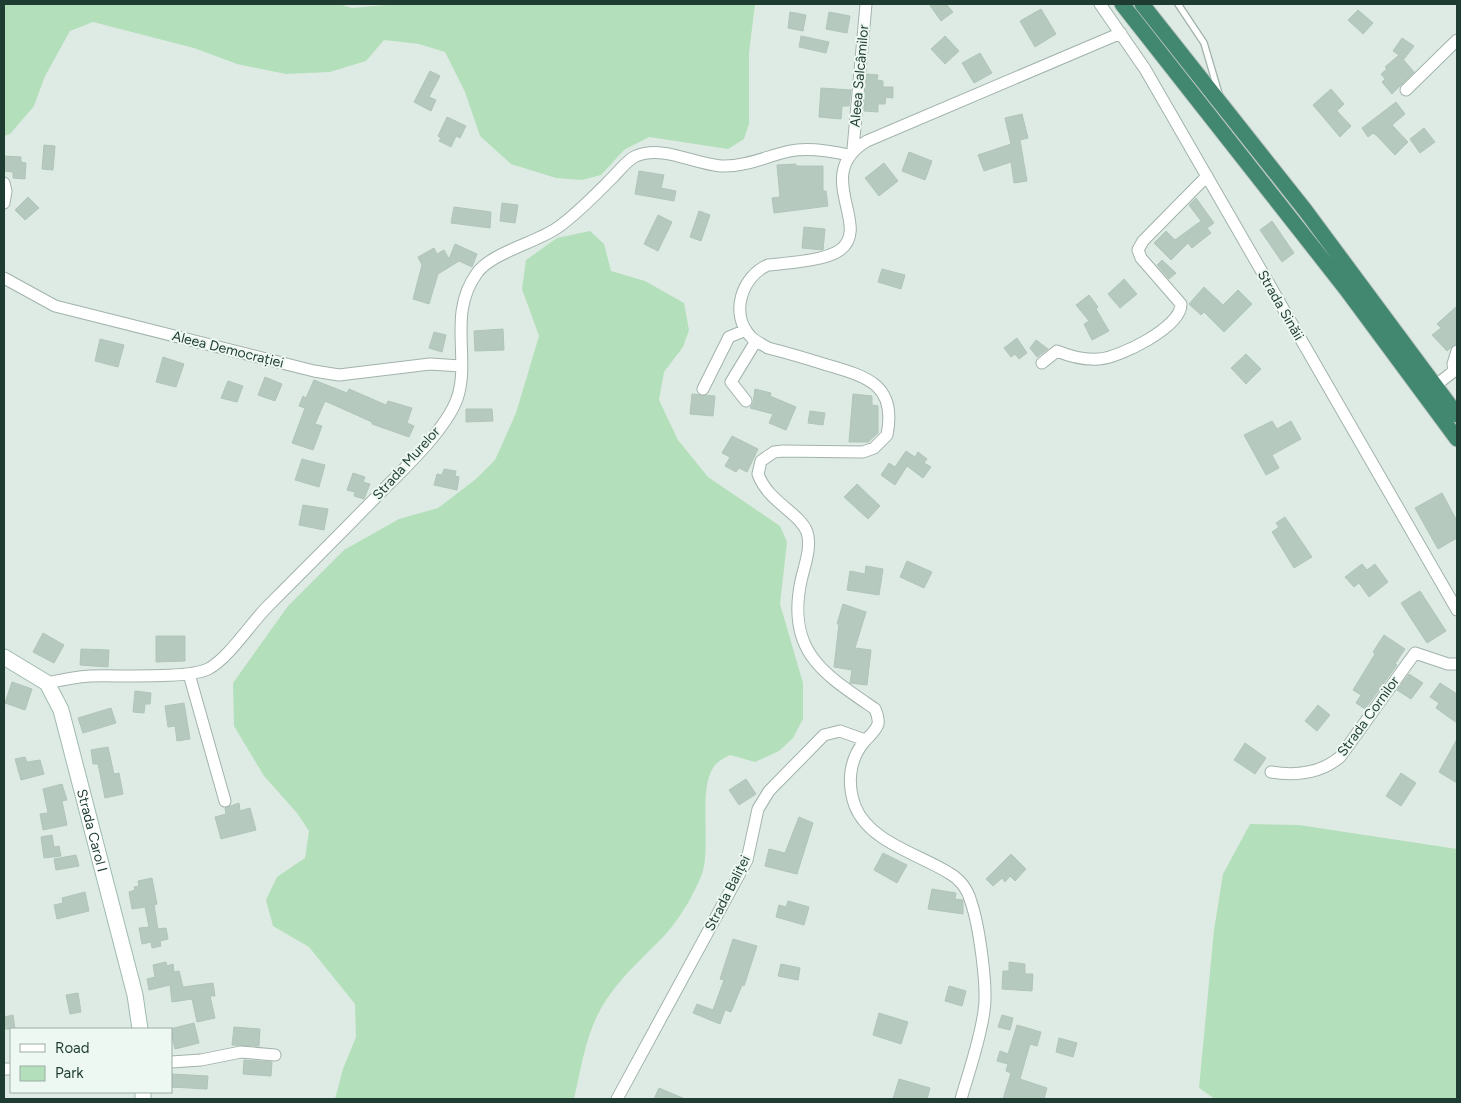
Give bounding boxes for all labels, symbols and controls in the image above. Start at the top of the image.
street label: Aleea Salcâmilor [847,24,872,128]
street label: Strada Sinăii [1254,267,1307,343]
street label: Aleea Democrației [170,327,286,372]
street label: Strada Murelor [369,423,444,503]
street label: Strada Cornilor [1334,673,1403,760]
street label: Strada Carol I [73,787,111,874]
street label: Strada Baliței [701,853,754,934]
legend [10,1028,172,1093]
text: Road [55,1039,90,1057]
text: Park [55,1064,84,1082]

